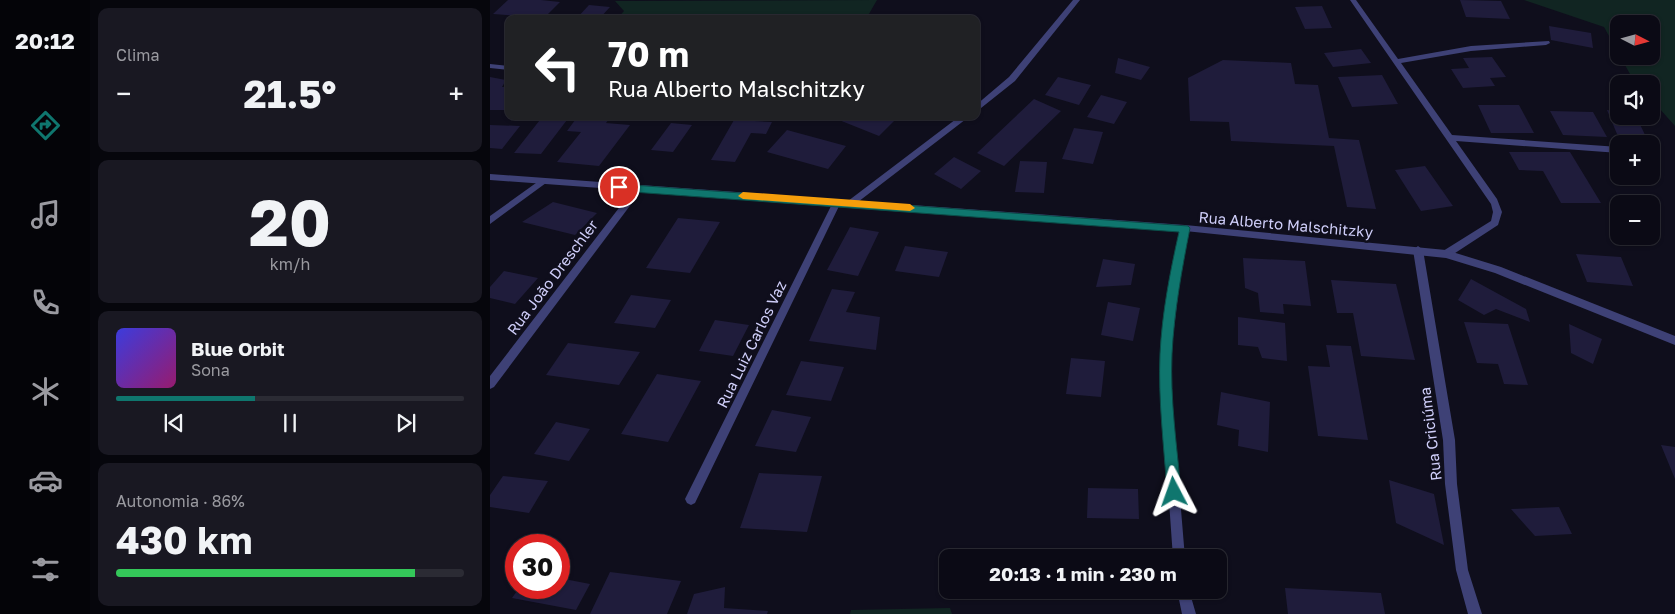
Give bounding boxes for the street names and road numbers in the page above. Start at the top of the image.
street label: Rua Alberto Malschitzky [1198,207,1375,241]
street label: Rua João Dreschler [503,216,601,338]
street label: Rua Luiz Carlos Vaz [712,277,790,410]
street label: Rua Criciúma [1415,386,1445,482]

